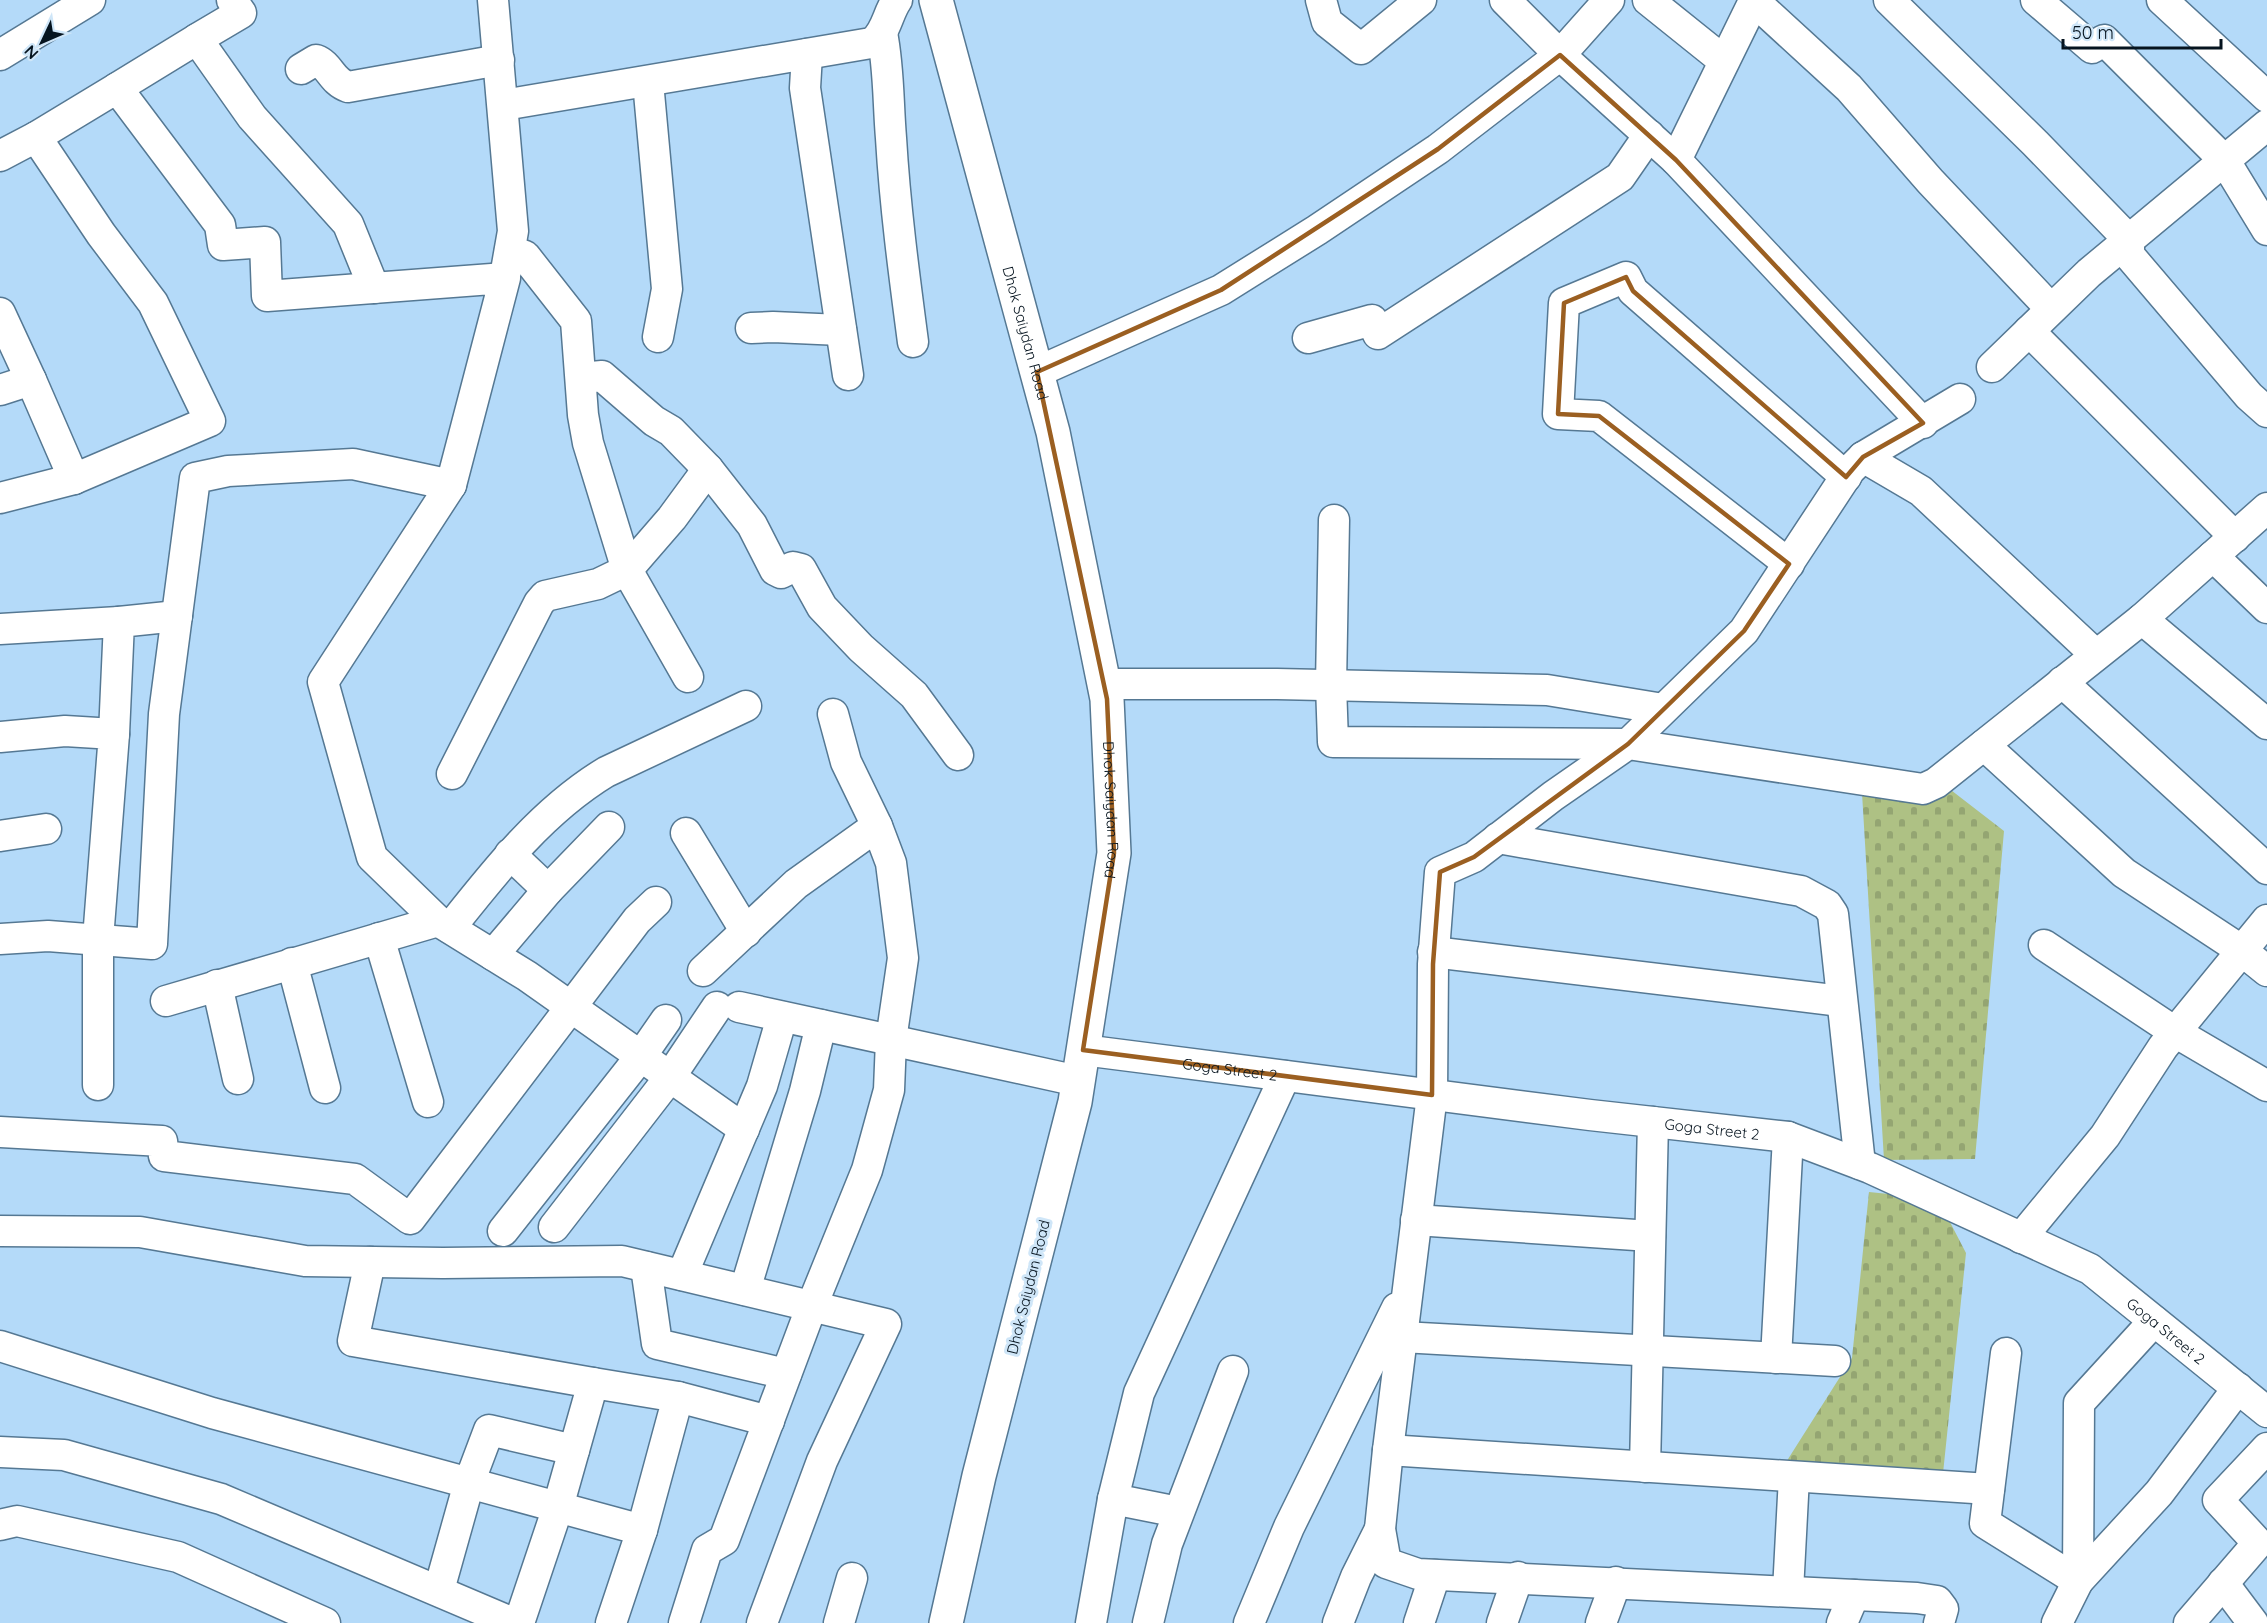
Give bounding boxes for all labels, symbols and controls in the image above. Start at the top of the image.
north arrow [12,12,72,72]
scale bar [2063,12,2220,50]
text: 50 m [2072,21,2114,44]
text: N [20,41,42,64]
street label: Dhok Saiydan Road [999,264,1053,402]
street label: Dhok Saiydan Road [1099,741,1124,880]
street label: Goga Street 2 [1181,1053,1278,1084]
street label: Goga Street 2 [1664,1114,1761,1143]
street label: Dhok Saiydan Road [1002,1218,1054,1356]
street label: Goga Street 2 [2123,1293,2209,1368]

